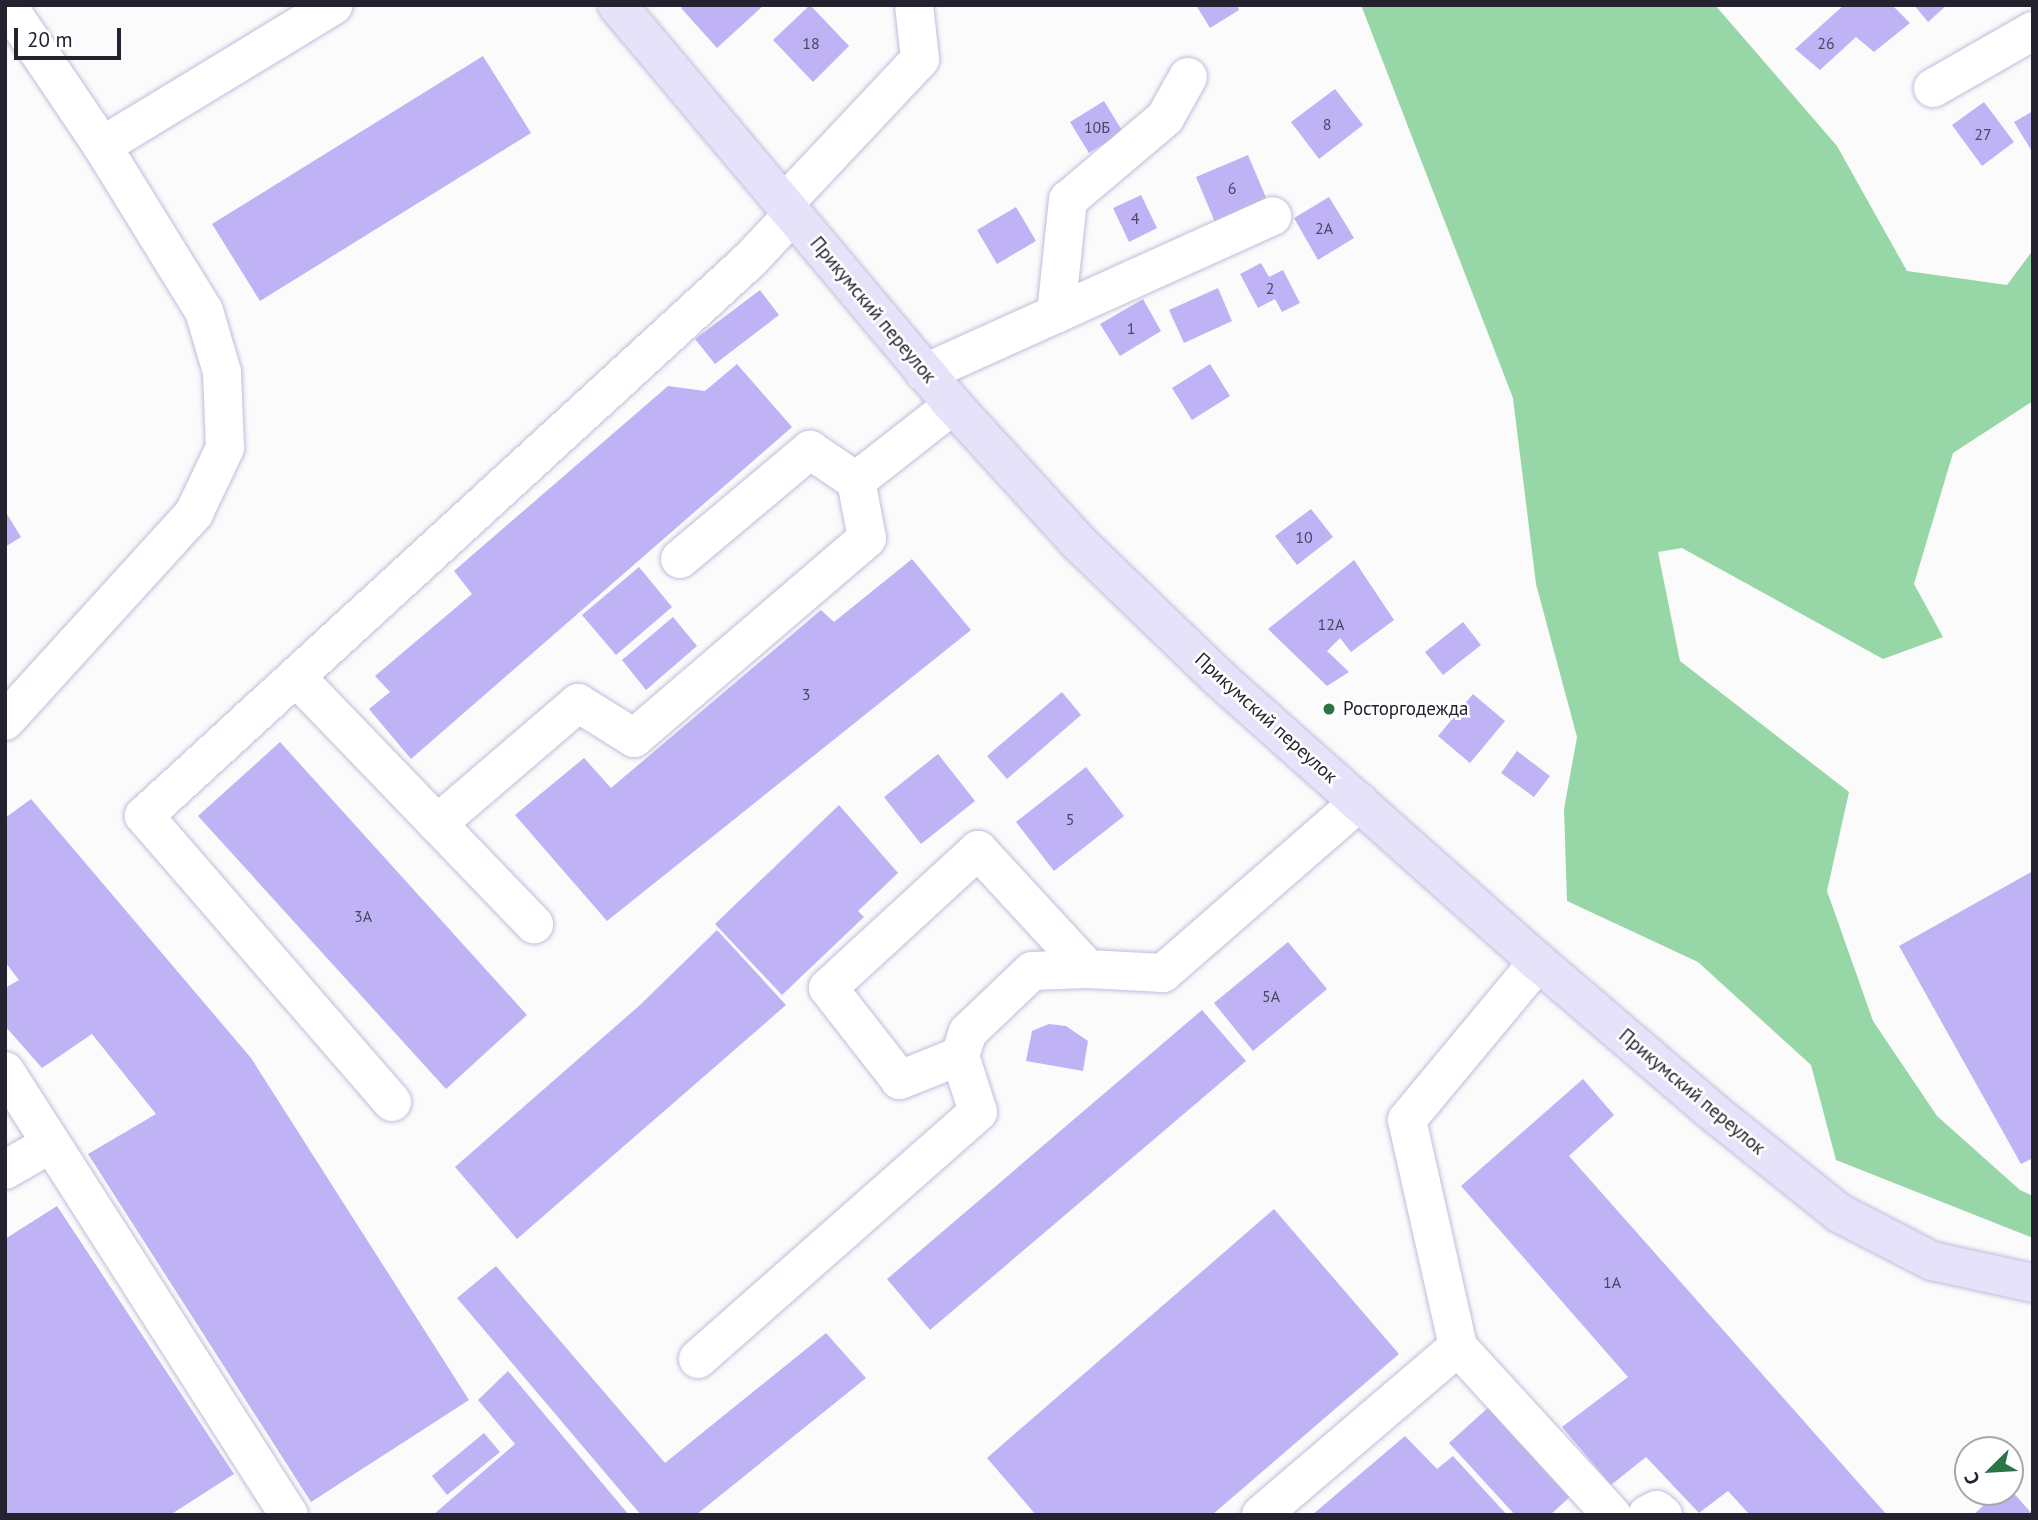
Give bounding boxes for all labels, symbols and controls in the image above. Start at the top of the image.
scale bar [18,14,124,58]
text: 20 m [27,26,73,53]
house number: 18 [802,33,820,53]
house number: 26 [1817,33,1835,53]
house number: 8 [1323,114,1331,134]
house number: 10Б [1084,117,1110,137]
house number: 27 [1974,124,1992,144]
house number: 6 [1228,178,1236,198]
house number: 4 [1131,208,1139,228]
house number: 2А [1315,218,1333,238]
street label: Прикумский переулок [805,232,941,388]
house number: 2 [1266,278,1274,298]
house number: 1 [1127,318,1135,338]
house number: 10 [1295,527,1313,547]
house number: 12А [1318,614,1344,634]
street label: Прикумский переулок [1190,648,1342,788]
house number: 3 [802,684,810,704]
place label: Росторгодежда [1343,698,1468,720]
marker: Росторгодежда [1321,701,1337,717]
house number: 5 [1066,809,1074,829]
house number: 3А [354,906,372,926]
house number: 5А [1262,986,1280,1006]
street label: Прикумский переулок [1614,1024,1770,1160]
house number: 1А [1603,1272,1621,1292]
north arrow [1954,1436,2024,1506]
text: С [1959,1469,1985,1488]

